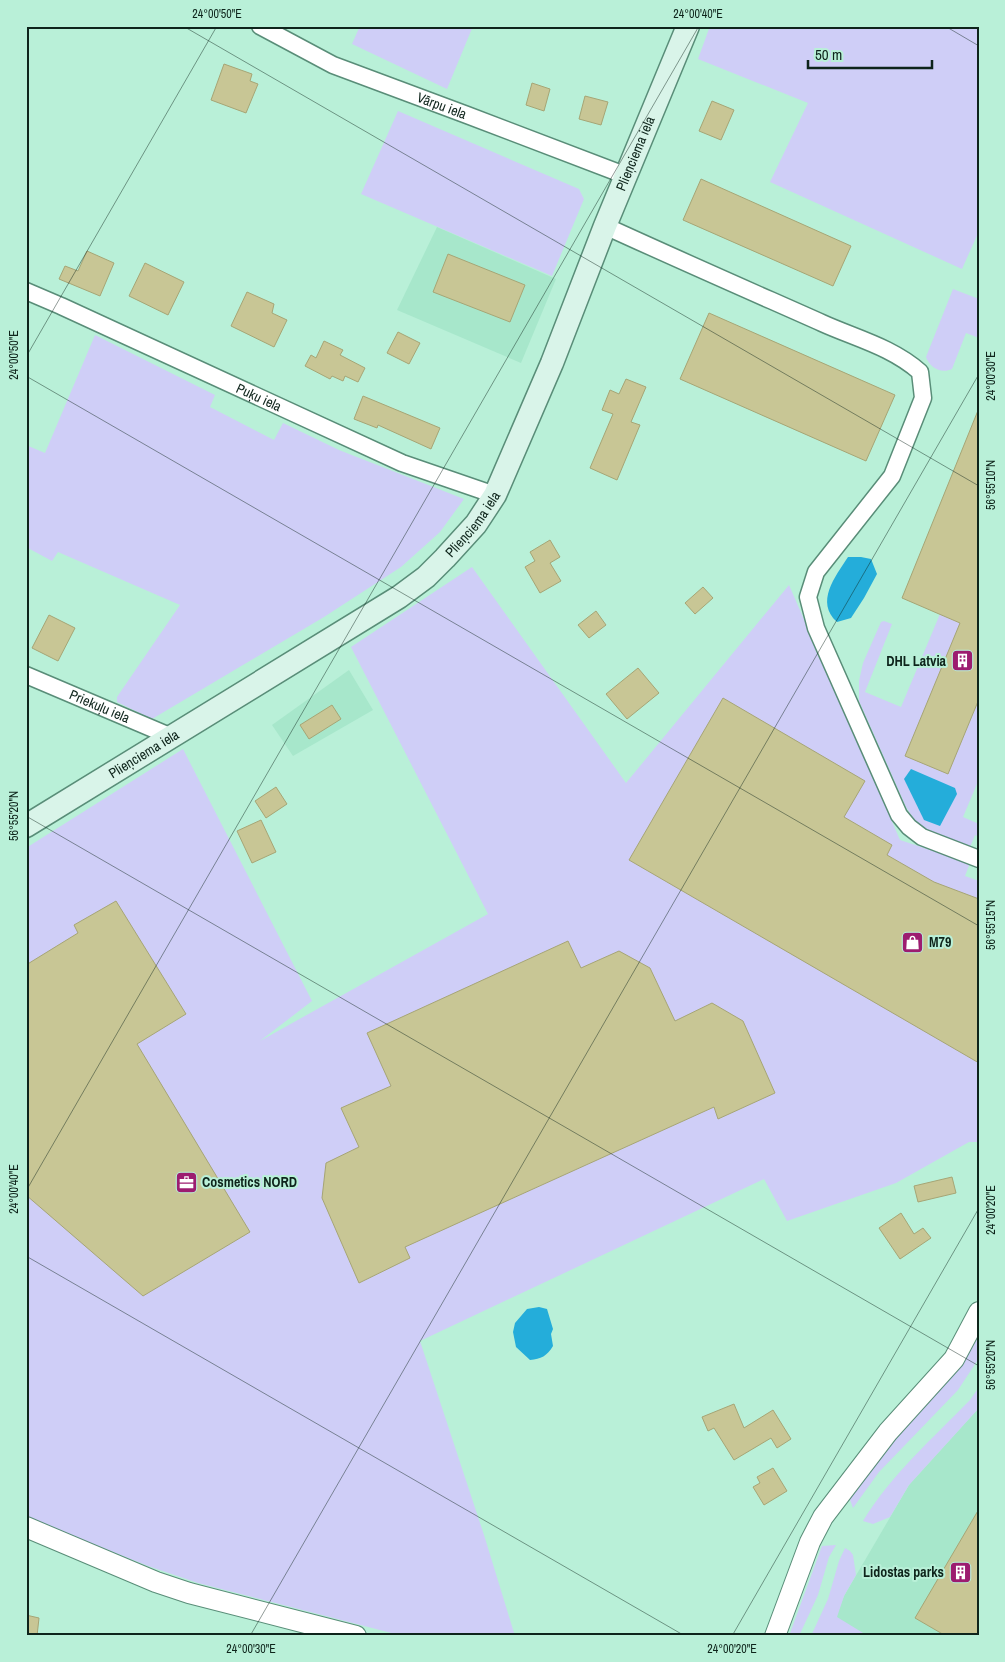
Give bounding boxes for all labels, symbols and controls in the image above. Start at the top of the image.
text: 24°00'50"E [192,6,242,22]
text: 24°00'40"E [673,6,723,22]
scale bar [808,38,931,70]
text: 50 m [815,44,842,65]
street label: Vārpu iela [415,88,470,123]
street label: Plieņciema iela [612,113,659,194]
text: 24°00'50"E [6,330,22,380]
text: 24°00'30"E [983,351,999,401]
street label: Puķu iela [233,379,285,416]
text: 56°55'10"N [983,460,999,510]
street label: Plieņciema iela [441,487,504,561]
building icon: DHL Latvia [950,649,974,673]
place label: DHL Latvia [886,652,947,670]
street label: Priekuļu iela [67,685,133,727]
street label: Plieņciema iela [105,725,183,782]
text: 56°55'20"N [6,791,22,841]
text: 56°55'15"N [983,900,999,950]
shop icon: M79 [901,930,925,954]
place label: M79 [929,933,951,951]
text: 24°00'40"E [6,1164,22,1214]
office icon: Cosmetics NORD [174,1170,198,1194]
place label: Cosmetics NORD [202,1173,297,1191]
text: 24°00'20"E [983,1185,999,1235]
text: 56°55'20"N [983,1340,999,1390]
building icon: Lidostas parks [948,1560,972,1584]
place label: Lidostas parks [863,1563,944,1581]
text: 24°00'30"E [226,1641,276,1657]
text: 24°00'20"E [707,1641,757,1657]

